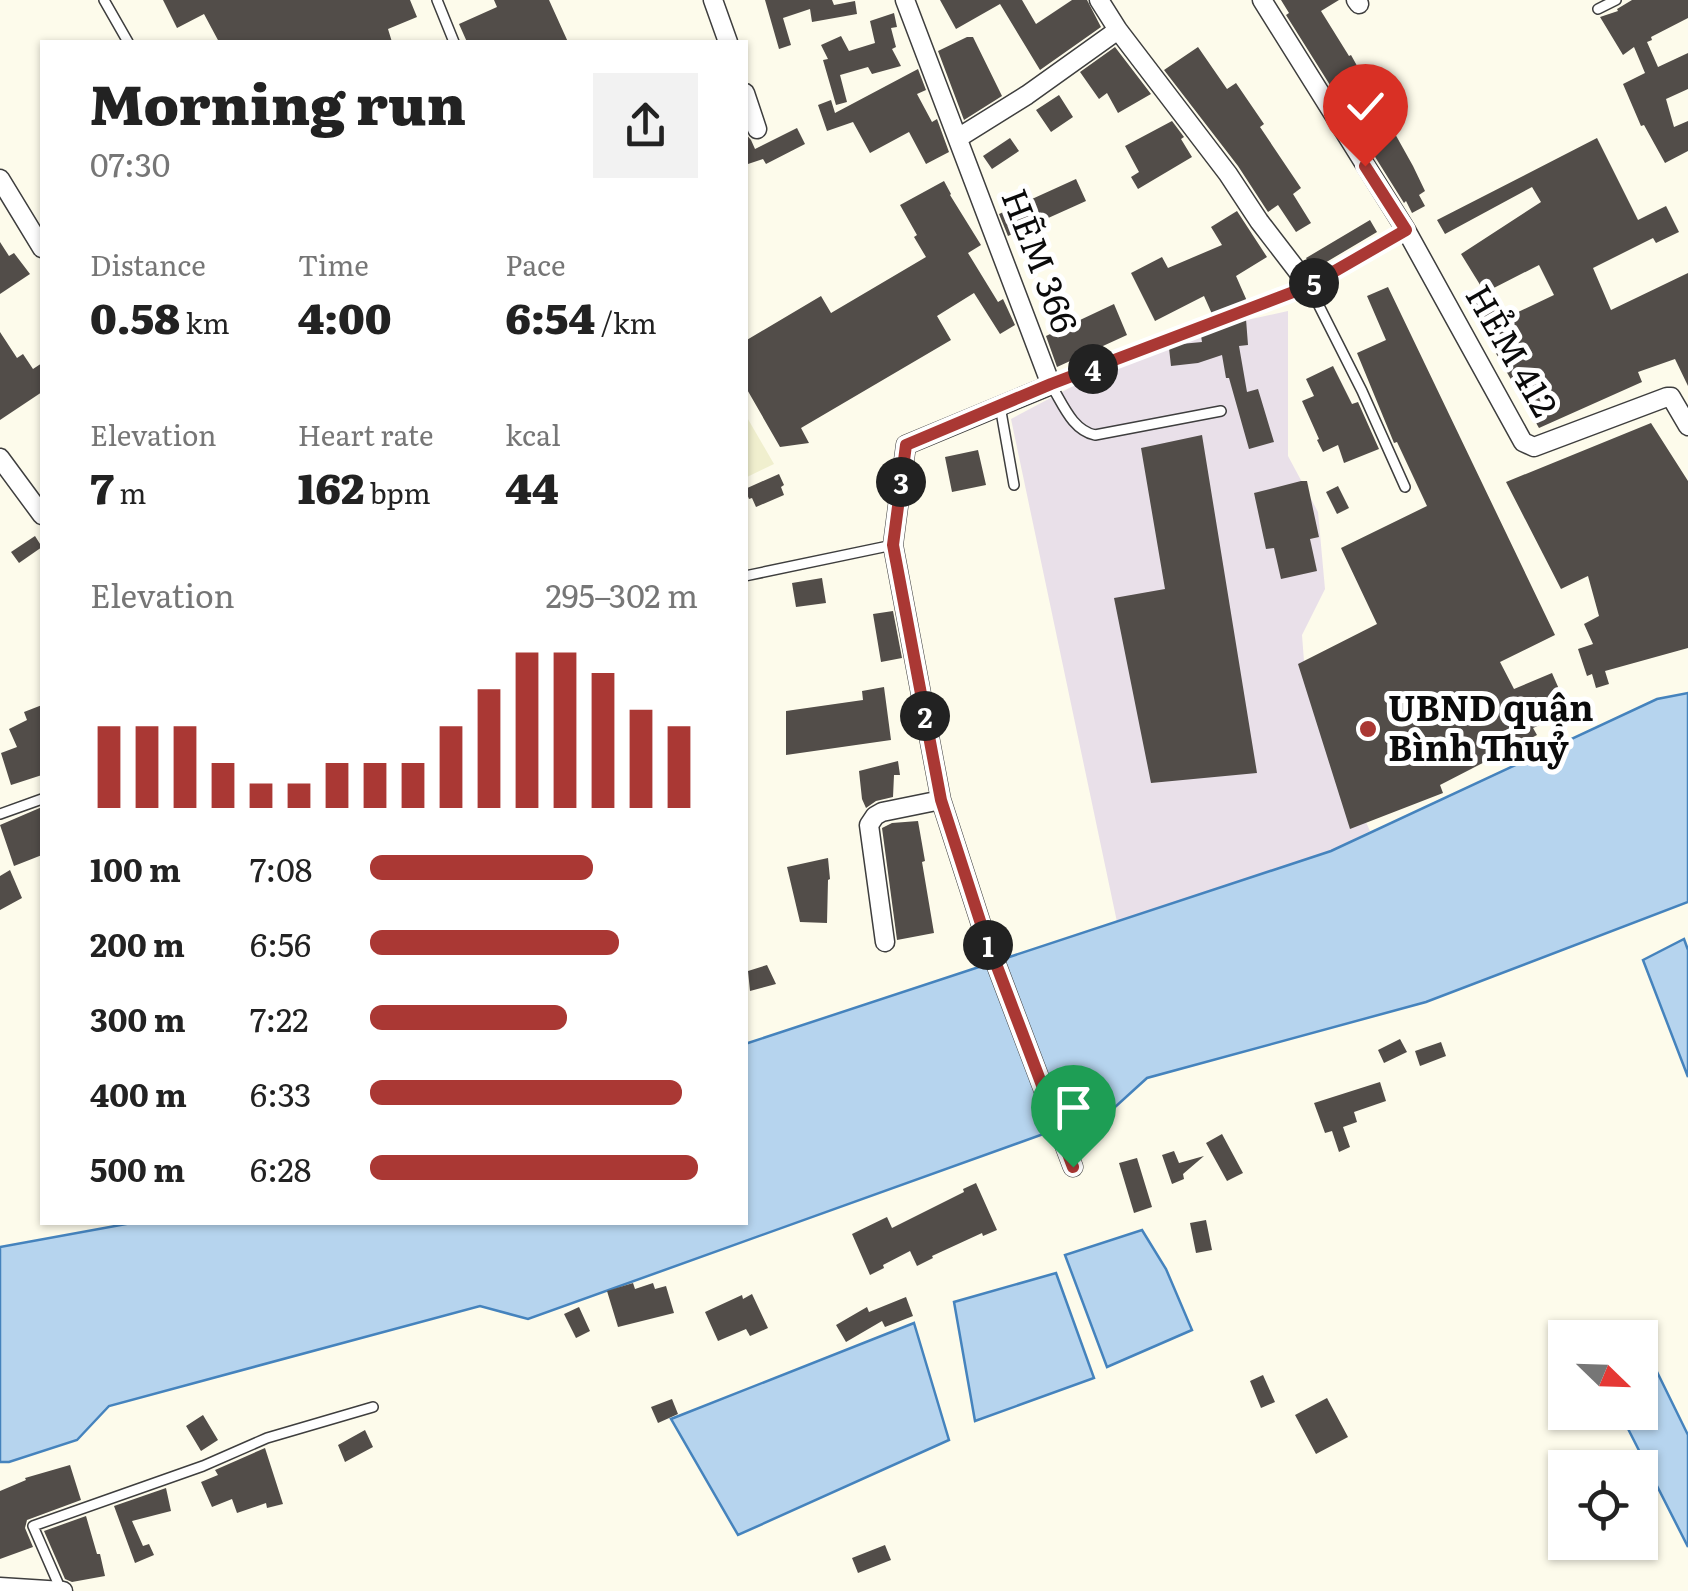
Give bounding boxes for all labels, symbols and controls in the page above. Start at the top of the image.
text: Morning run [90,60,466,142]
pin [1323,64,1408,167]
button: share [593,73,698,178]
icon: check [1338,79,1393,134]
text: 07:30 [90,139,170,187]
street label: HẼM 366 [991,180,1093,339]
text: Distance [90,243,206,285]
text: Time [298,243,369,285]
text: Pace [505,243,565,285]
pin: 5 [1289,258,1339,308]
text: 5 [1306,262,1322,304]
street label: HẺM 412 [1455,274,1572,425]
text: 0.58 [90,285,180,347]
text: 4:00 [298,285,392,347]
text: 6:54 [505,285,595,347]
text: km [180,301,230,343]
text: /km [595,301,657,343]
pin: 4 [1068,344,1118,394]
text: 4 [1085,348,1101,390]
text: Elevation [90,413,217,455]
text: Heart rate [298,413,434,455]
text: kcal [505,413,561,455]
text: 7 [90,455,114,517]
text: 162 [298,455,364,517]
text: 44 [505,455,559,517]
pin: 3 [876,457,926,507]
text: 3 [893,461,909,503]
text: m [114,471,147,513]
text: bpm [364,471,431,513]
text: Elevation [90,570,235,618]
text: 295–302 m [546,570,698,618]
place label: UBND quận Bình Thuỷ [1388,680,1594,772]
pin: 2 [900,691,950,741]
text: 2 [917,695,933,737]
marker: UBND quận Bình Thuỷ [1357,718,1379,740]
text: 100 m [90,844,181,892]
text: 7:08 [250,844,312,892]
text: 200 m [90,919,185,967]
text: 6:56 [250,919,311,967]
pin: 1 [963,920,1013,970]
text: 1 [982,924,994,966]
text: 300 m [90,994,186,1042]
text: 7:22 [250,994,308,1042]
pin [1031,1065,1116,1168]
text: 400 m [90,1069,187,1117]
text: 6:33 [250,1069,311,1117]
icon: arrive [1046,1080,1101,1135]
text: 500 m [90,1144,185,1192]
text: 6:28 [250,1144,311,1192]
north arrow [1548,1320,1658,1430]
map controls [1548,1320,1658,1560]
button: locate [1548,1450,1658,1560]

